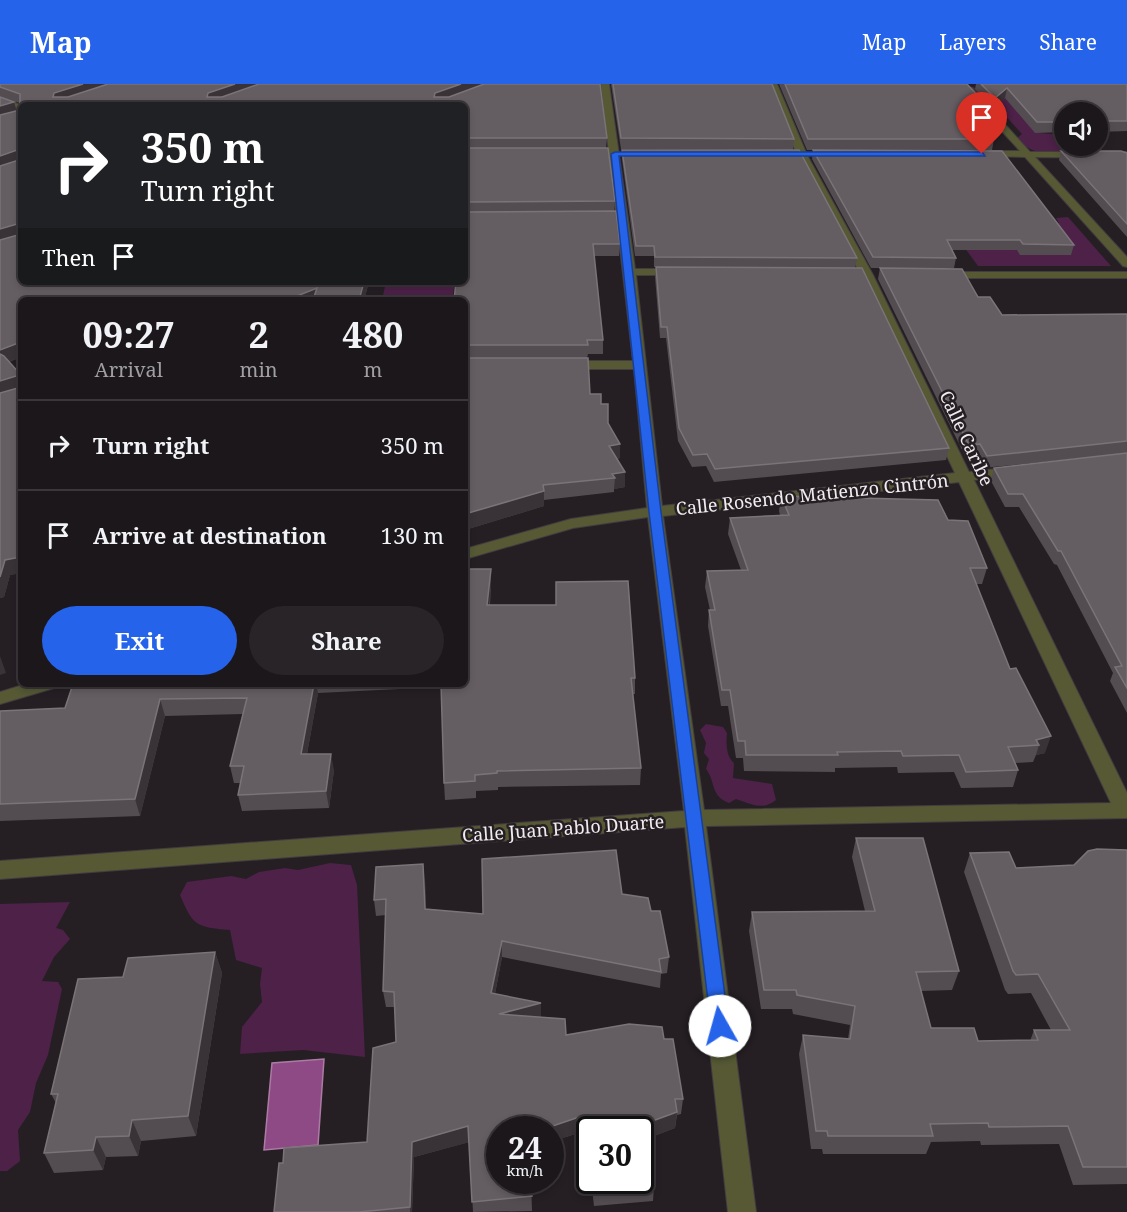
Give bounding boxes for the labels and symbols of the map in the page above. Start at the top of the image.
pin [956,92,1007,154]
street label: Calle Caribe [934,386,1000,490]
street label: Calle Rosendo Matienzo Cintrón [674,468,950,520]
street label: Calle Juan Pablo Duarte [461,809,665,847]
position arrow [688,994,752,1058]
speed limit sign: 30 [576,1116,654,1194]

